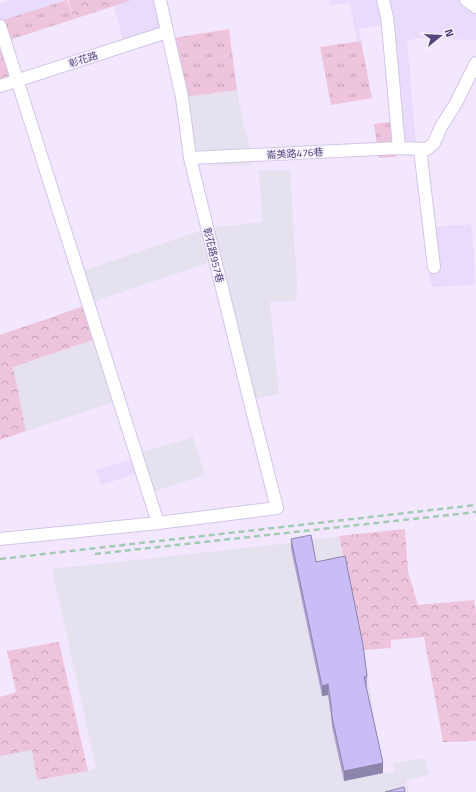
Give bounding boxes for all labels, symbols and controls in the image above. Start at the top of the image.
north arrow [420,16,460,56]
text: N [441,27,458,39]
street label: 彰花路 [67,48,100,71]
street label: 崙美路476巷 [266,145,324,162]
street label: 彰花路957巷 [199,226,228,284]

